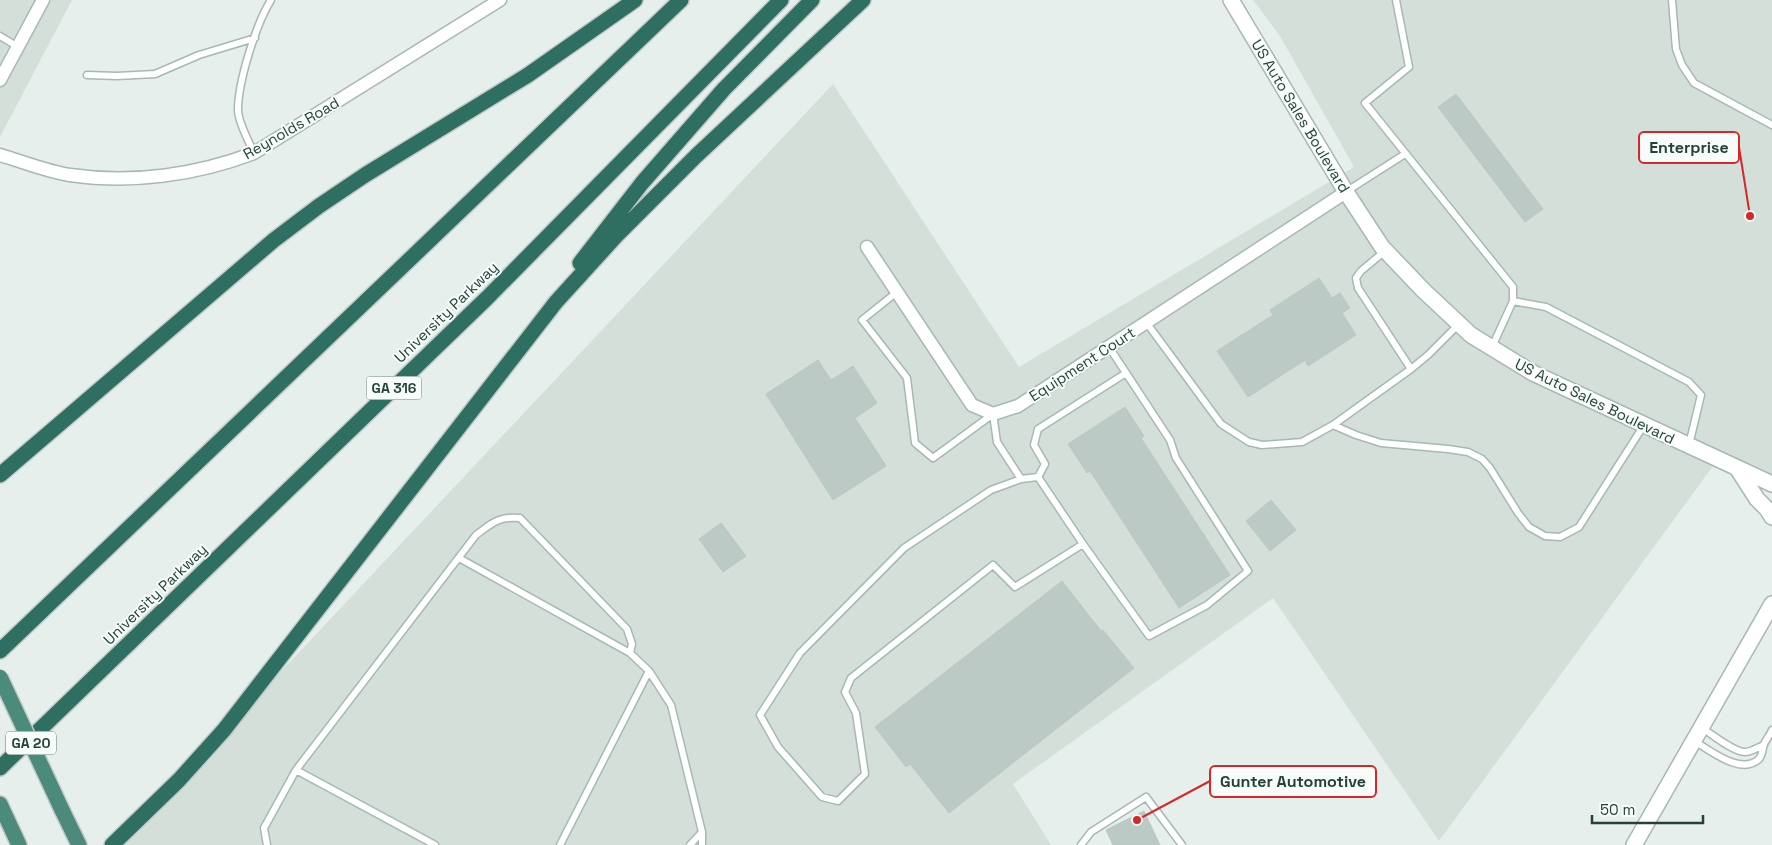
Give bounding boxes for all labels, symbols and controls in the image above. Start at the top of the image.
street label: US Auto Sales Boulevard [1248,36,1354,196]
street label: Reynolds Road [240,93,342,163]
callout: Enterprise [1639,132,1739,163]
text: Enterprise [1649,137,1729,158]
street label: University Parkway [390,257,502,367]
street label: Equipment Court [1025,323,1139,405]
street label: US Auto Sales Boulevard [1512,354,1678,448]
road number: GA 316 [366,376,422,399]
street label: University Parkway [99,539,211,649]
road number: GA 20 [6,731,56,754]
callout: Gunter Automotive [1210,766,1376,797]
text: Gunter Automotive [1220,771,1366,792]
scale bar [1592,792,1703,824]
text: 50 m [1600,800,1635,819]

